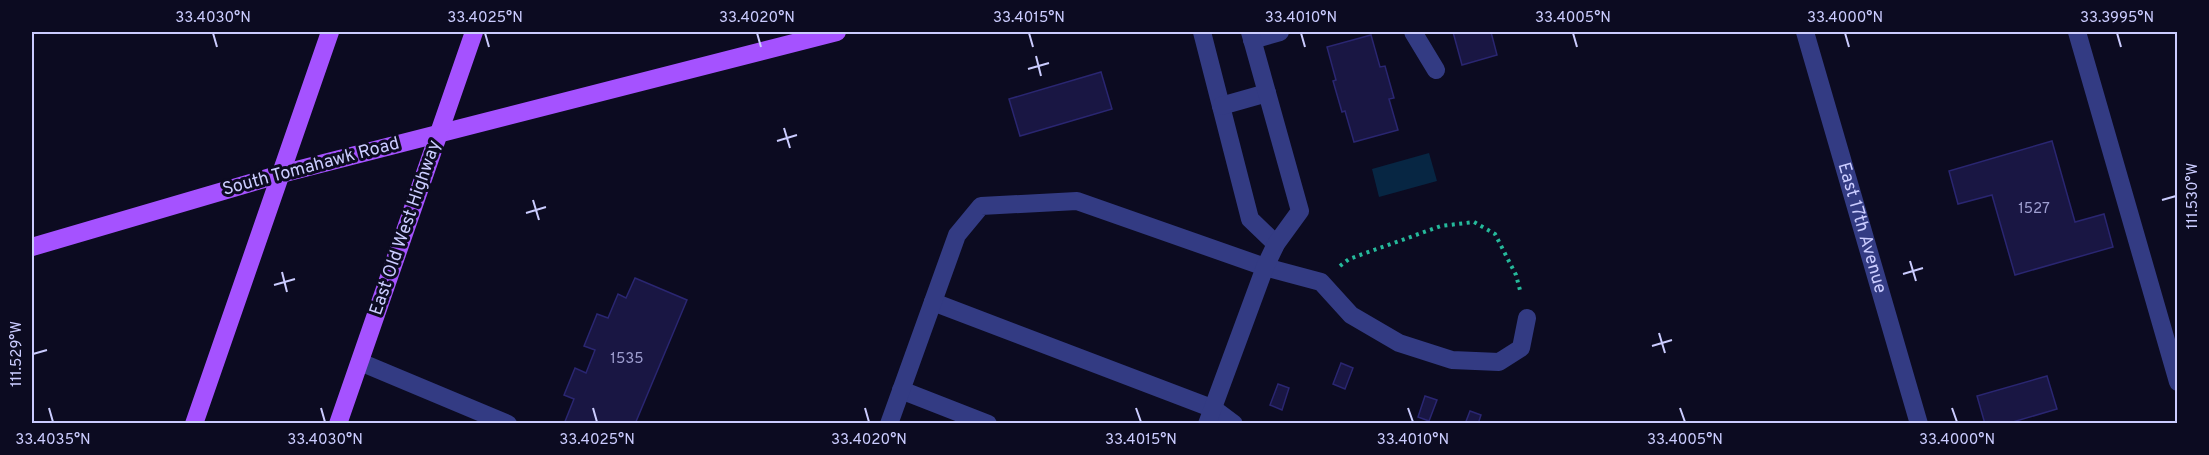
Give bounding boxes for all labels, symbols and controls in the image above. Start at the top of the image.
text: 33.4030°N [175,9,251,28]
text: 33.4025°N [447,9,523,28]
text: 33.4020°N [719,9,795,28]
text: 33.4015°N [993,9,1065,28]
text: 33.4010°N [1265,9,1337,28]
text: 33.4005°N [1535,9,1611,28]
text: 33.4000°N [1807,9,1883,28]
text: 33.3995°N [2080,9,2154,28]
street label: South Tomahawk Road [220,132,402,202]
street label: East Old West Highway [365,137,447,319]
street label: East 17th Avenue [1832,160,1892,296]
text: 111.530°W [2184,163,2203,229]
house number: 1527 [2018,200,2050,219]
text: 111.529°W [8,321,27,387]
house number: 1535 [610,350,644,369]
text: 33.4035°N [15,431,91,450]
text: 33.4030°N [287,431,363,450]
text: 33.4025°N [559,431,635,450]
text: 33.4020°N [831,431,907,450]
text: 33.4015°N [1105,431,1177,450]
text: 33.4010°N [1377,431,1449,450]
text: 33.4005°N [1647,431,1723,450]
text: 33.4000°N [1919,431,1995,450]

